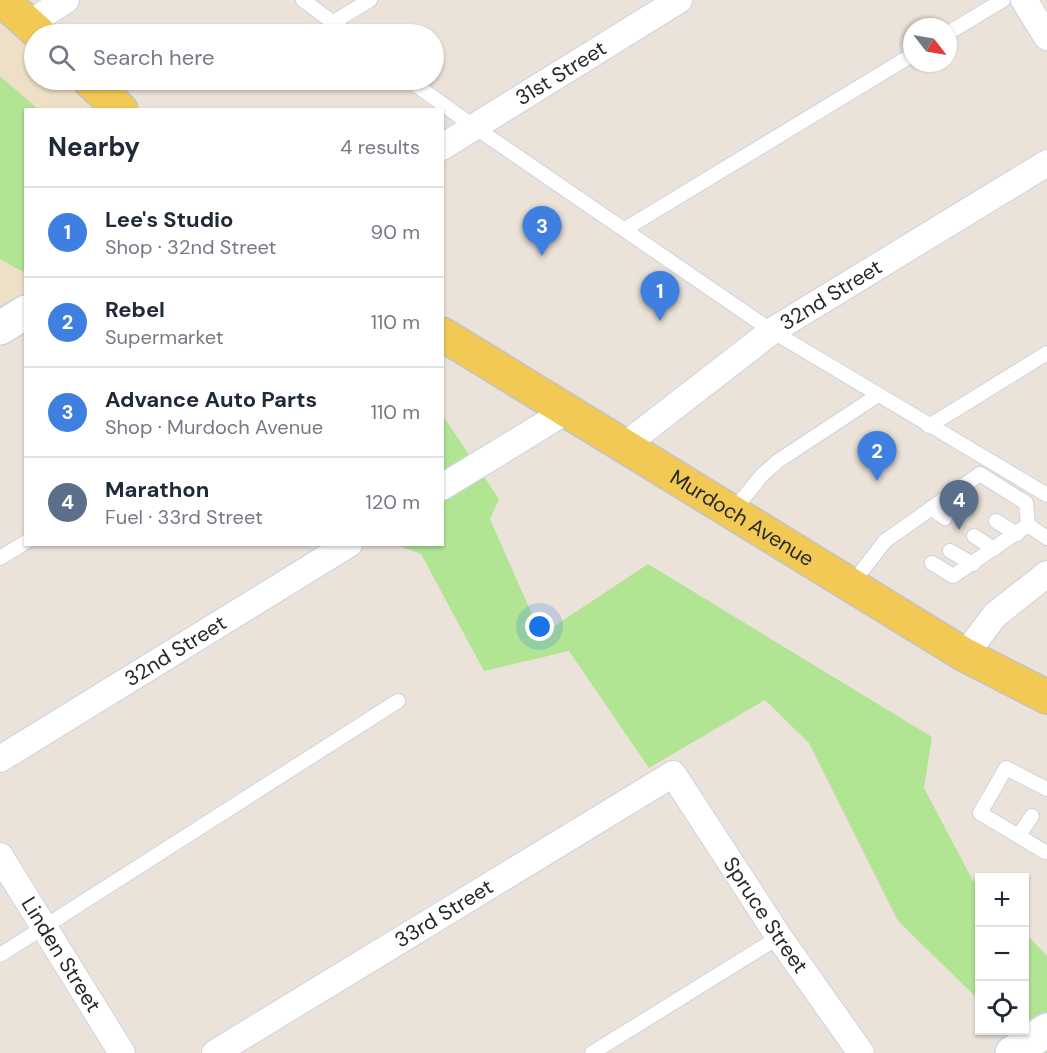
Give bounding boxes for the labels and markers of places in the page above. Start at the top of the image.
pin: 3 [522,206,562,256]
pin: 1 [640,272,680,321]
pin: 2 [858,432,896,481]
pin: 4 [940,480,978,530]

